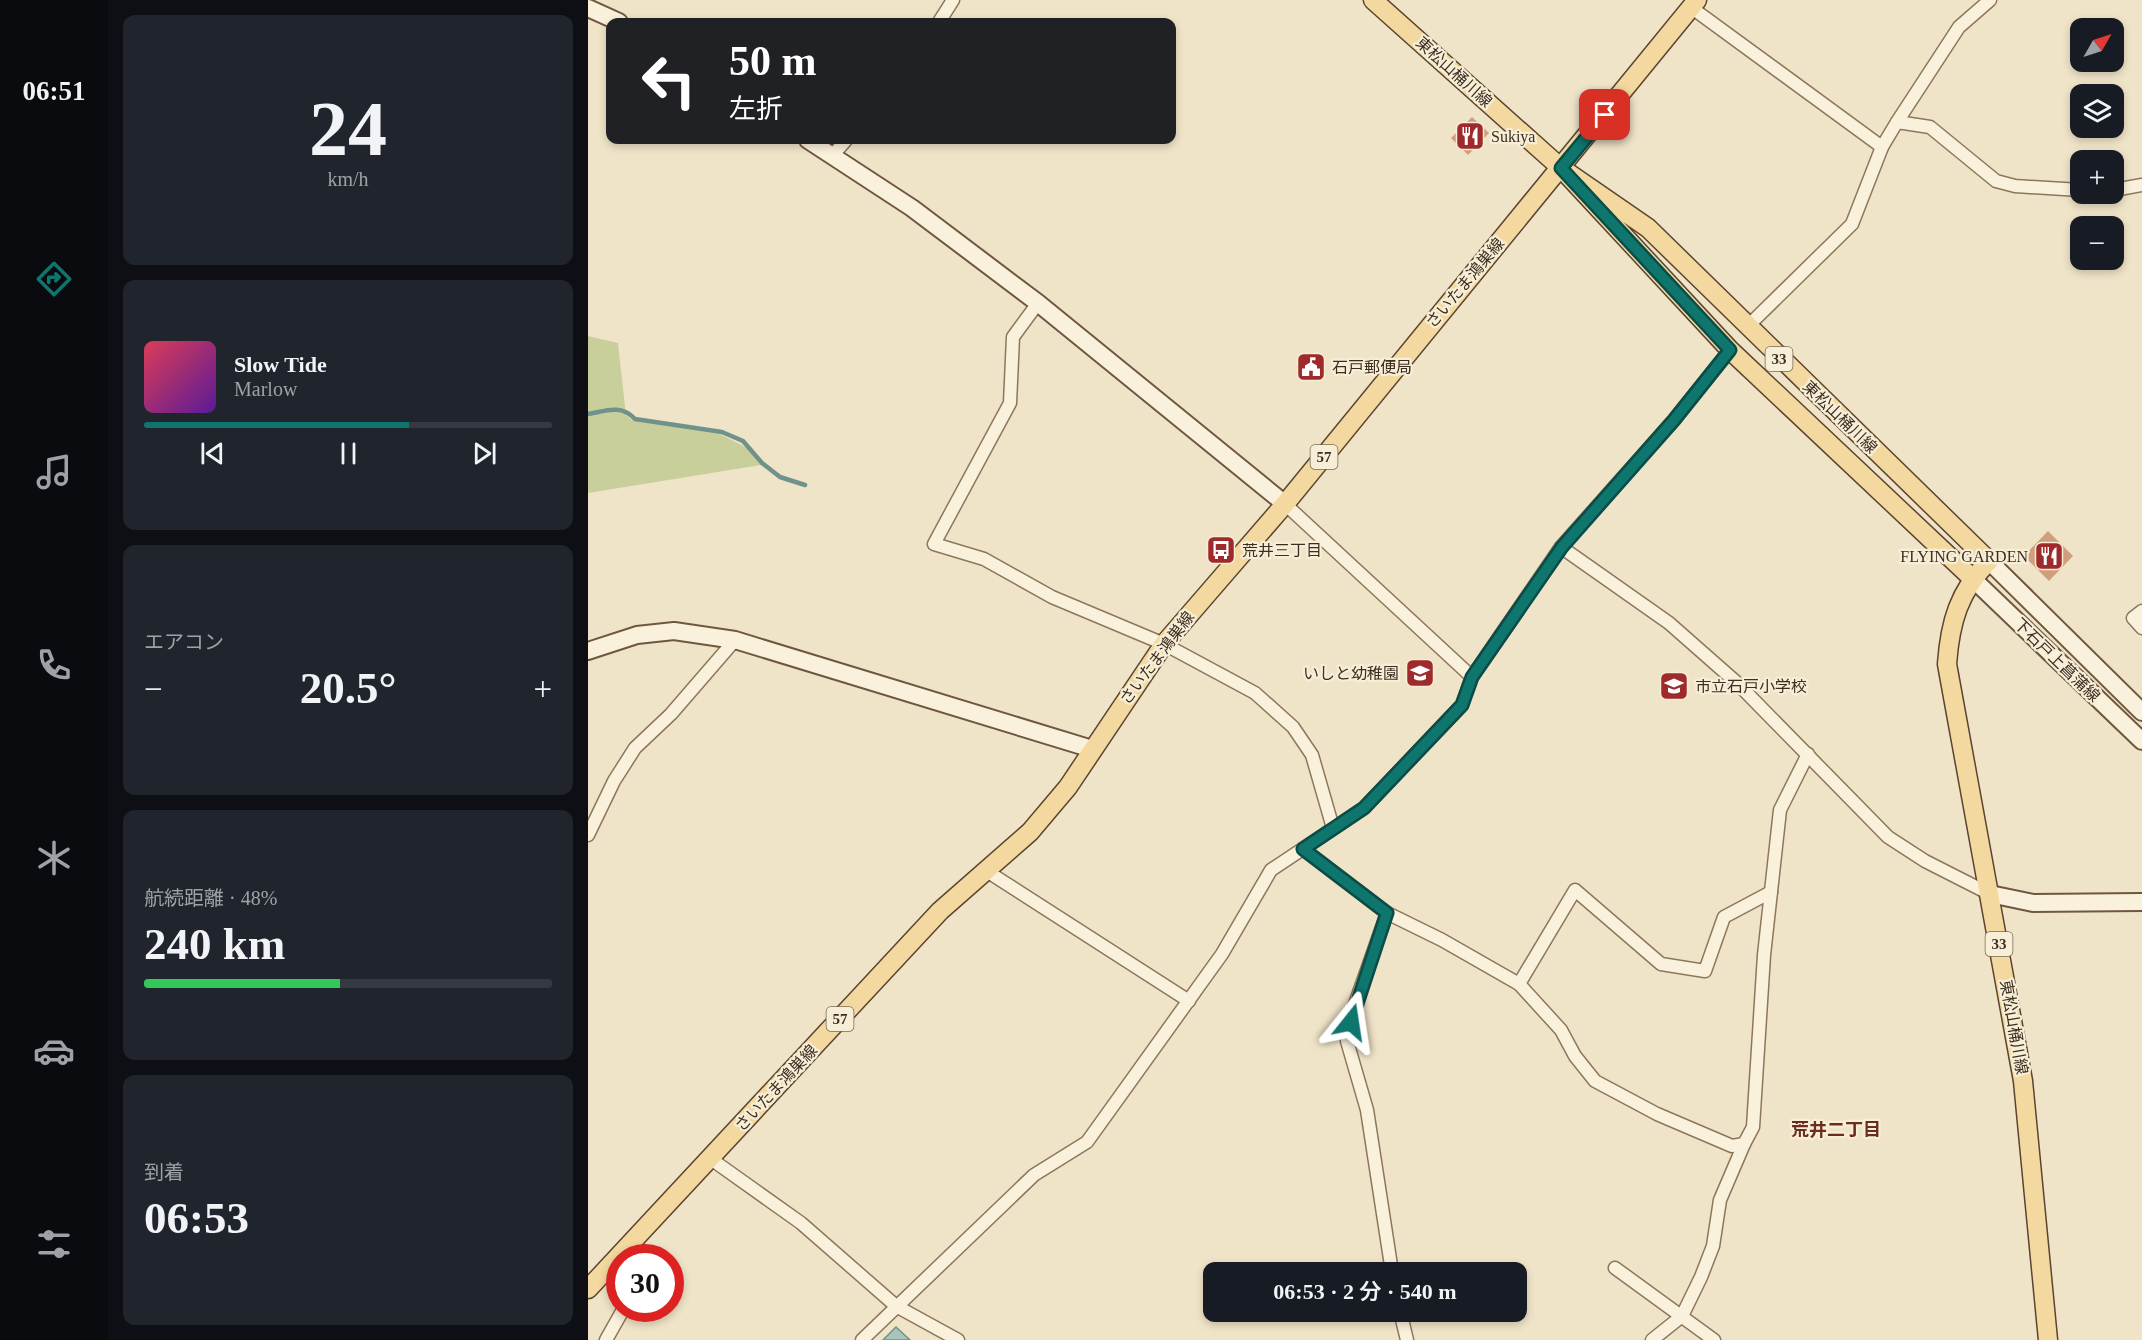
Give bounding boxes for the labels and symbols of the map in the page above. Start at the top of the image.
north arrow [2070,18,2124,72]
street label: 東松山桶川線 [1413,34,1495,110]
pin [1579,89,1630,140]
restaurant icon: Sukiya [1454,120,1486,152]
place label: Sukiya [1491,128,1535,146]
street label: さいたま鴻巣線 [1423,235,1507,331]
road number: 33 [1766,347,1792,371]
public building icon: 石戸郵便局 [1295,351,1327,383]
place label: 石戸郵便局 [1332,359,1412,376]
street label: 東松山桶川線 [1800,378,1880,456]
road number: 57 [1310,445,1338,469]
bus stop icon: 荒井三丁目 [1205,534,1237,566]
restaurant icon: FLYING GARDEN [2033,540,2065,572]
place label: 荒井三丁目 [1242,542,1322,559]
place label: FLYING GARDEN [1900,548,2028,565]
street label: さいたま鴻巣線 [1117,608,1197,708]
street label: 下石戸上菖蒲線 [2011,615,2103,705]
school or university icon: いしと幼稚園 [1404,657,1436,689]
place label: いしと幼稚園 [1303,665,1399,682]
school or university icon: 市立石戸小学校 [1658,670,1690,702]
place label: 市立石戸小学校 [1695,678,1807,695]
road number: 33 [1986,932,2012,956]
street label: 東松山桶川線 [1997,978,2031,1076]
position arrow [1319,990,1383,1054]
road number: 57 [826,1007,854,1031]
street label: さいたま鴻巣線 [732,1041,820,1135]
district label: 荒井二丁目 [1791,1120,1881,1140]
speed limit sign: 30 [606,1244,684,1322]

